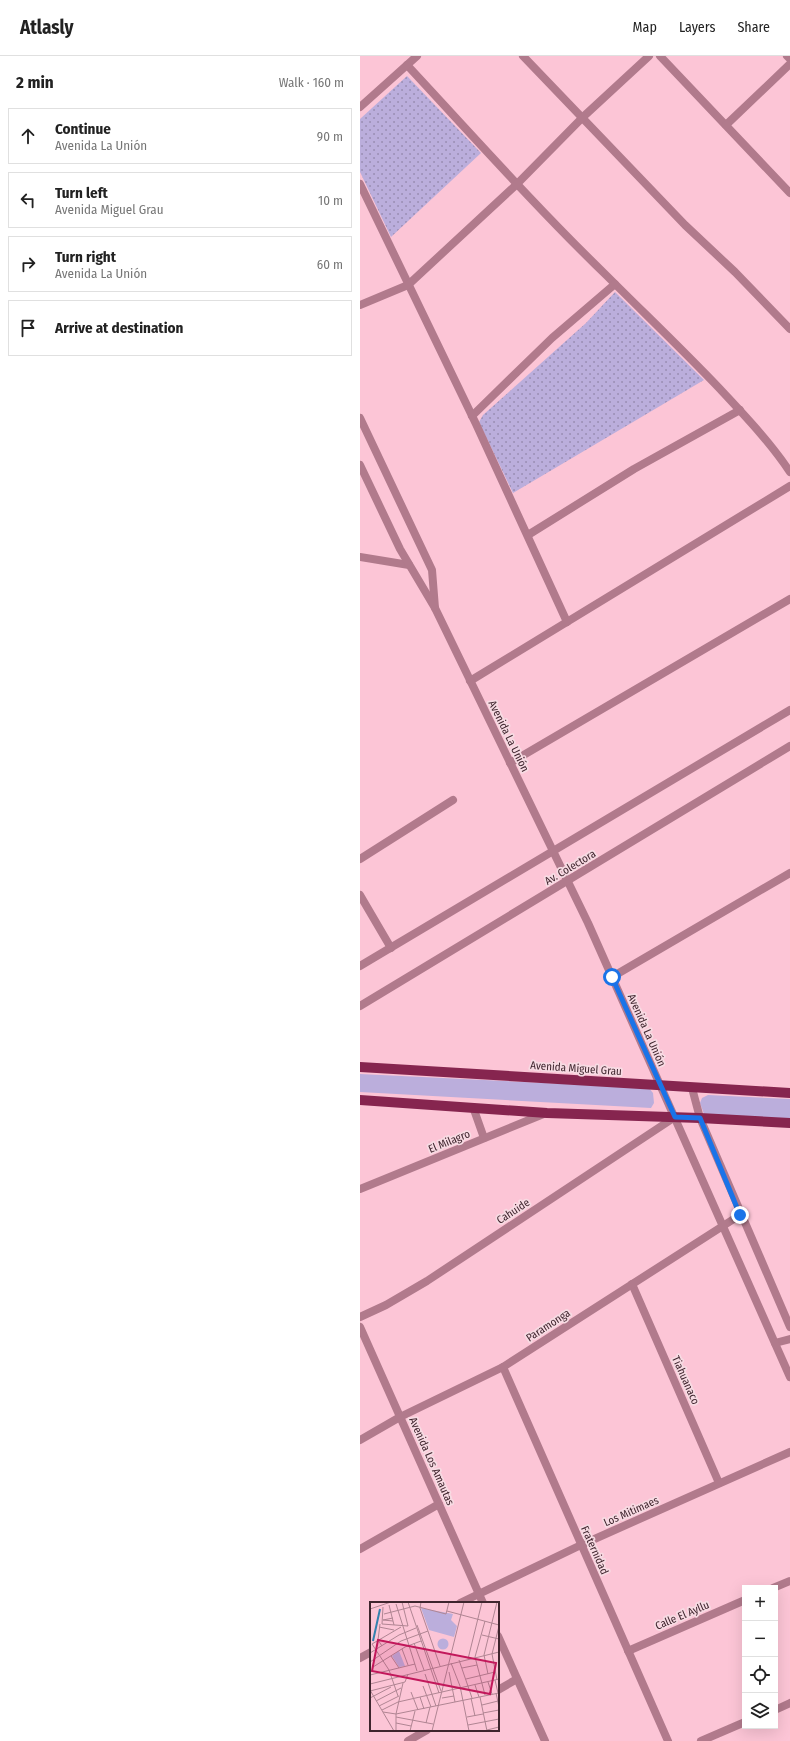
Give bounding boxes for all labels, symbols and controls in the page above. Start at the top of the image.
text: Atlasly [20,16,74,39]
text: Map [633,19,657,36]
text: Layers [679,19,715,36]
text: Share [737,19,770,36]
text: 2 min [16,72,54,93]
text: Walk · 160 m [279,75,344,90]
text: Continue [55,120,111,138]
icon: ahead [17,125,39,147]
text: 90 m [317,129,343,144]
text: Avenida La Unión [55,138,147,153]
text: Turn left [55,184,108,202]
icon: left [17,189,39,211]
text: 10 m [318,193,343,208]
text: Avenida Miguel Grau [55,202,163,217]
text: Turn right [55,248,116,266]
icon: right [17,253,39,275]
text: 60 m [317,257,343,272]
text: Avenida La Unión [55,266,147,281]
icon: arrive [17,317,39,339]
text: Arrive at destination [55,319,183,337]
street label: Avenida La Unión [486,698,531,774]
street label: Av. Colectora [542,847,598,888]
route start [603,968,621,986]
street label: Avenida La Unión [625,992,668,1068]
street label: Avenida Miguel Grau [530,1059,622,1078]
street label: El Milagro [426,1127,472,1156]
street label: Cahuide [494,1196,532,1227]
route end [731,1206,749,1224]
street label: Paramonga [524,1306,573,1344]
street label: Tiahuanaco [669,1354,702,1407]
street label: Avenida Los Amautas [406,1415,457,1508]
street label: Los Mitimaes [602,1493,661,1529]
street label: Fraternidad [578,1524,611,1576]
map controls [742,1585,778,1729]
button: + [742,1585,778,1621]
street label: Calle El Ayllu [653,1598,711,1633]
inset map [370,1602,499,1731]
button: − [742,1621,778,1657]
button: locate [742,1657,778,1693]
button: layers [742,1693,778,1729]

